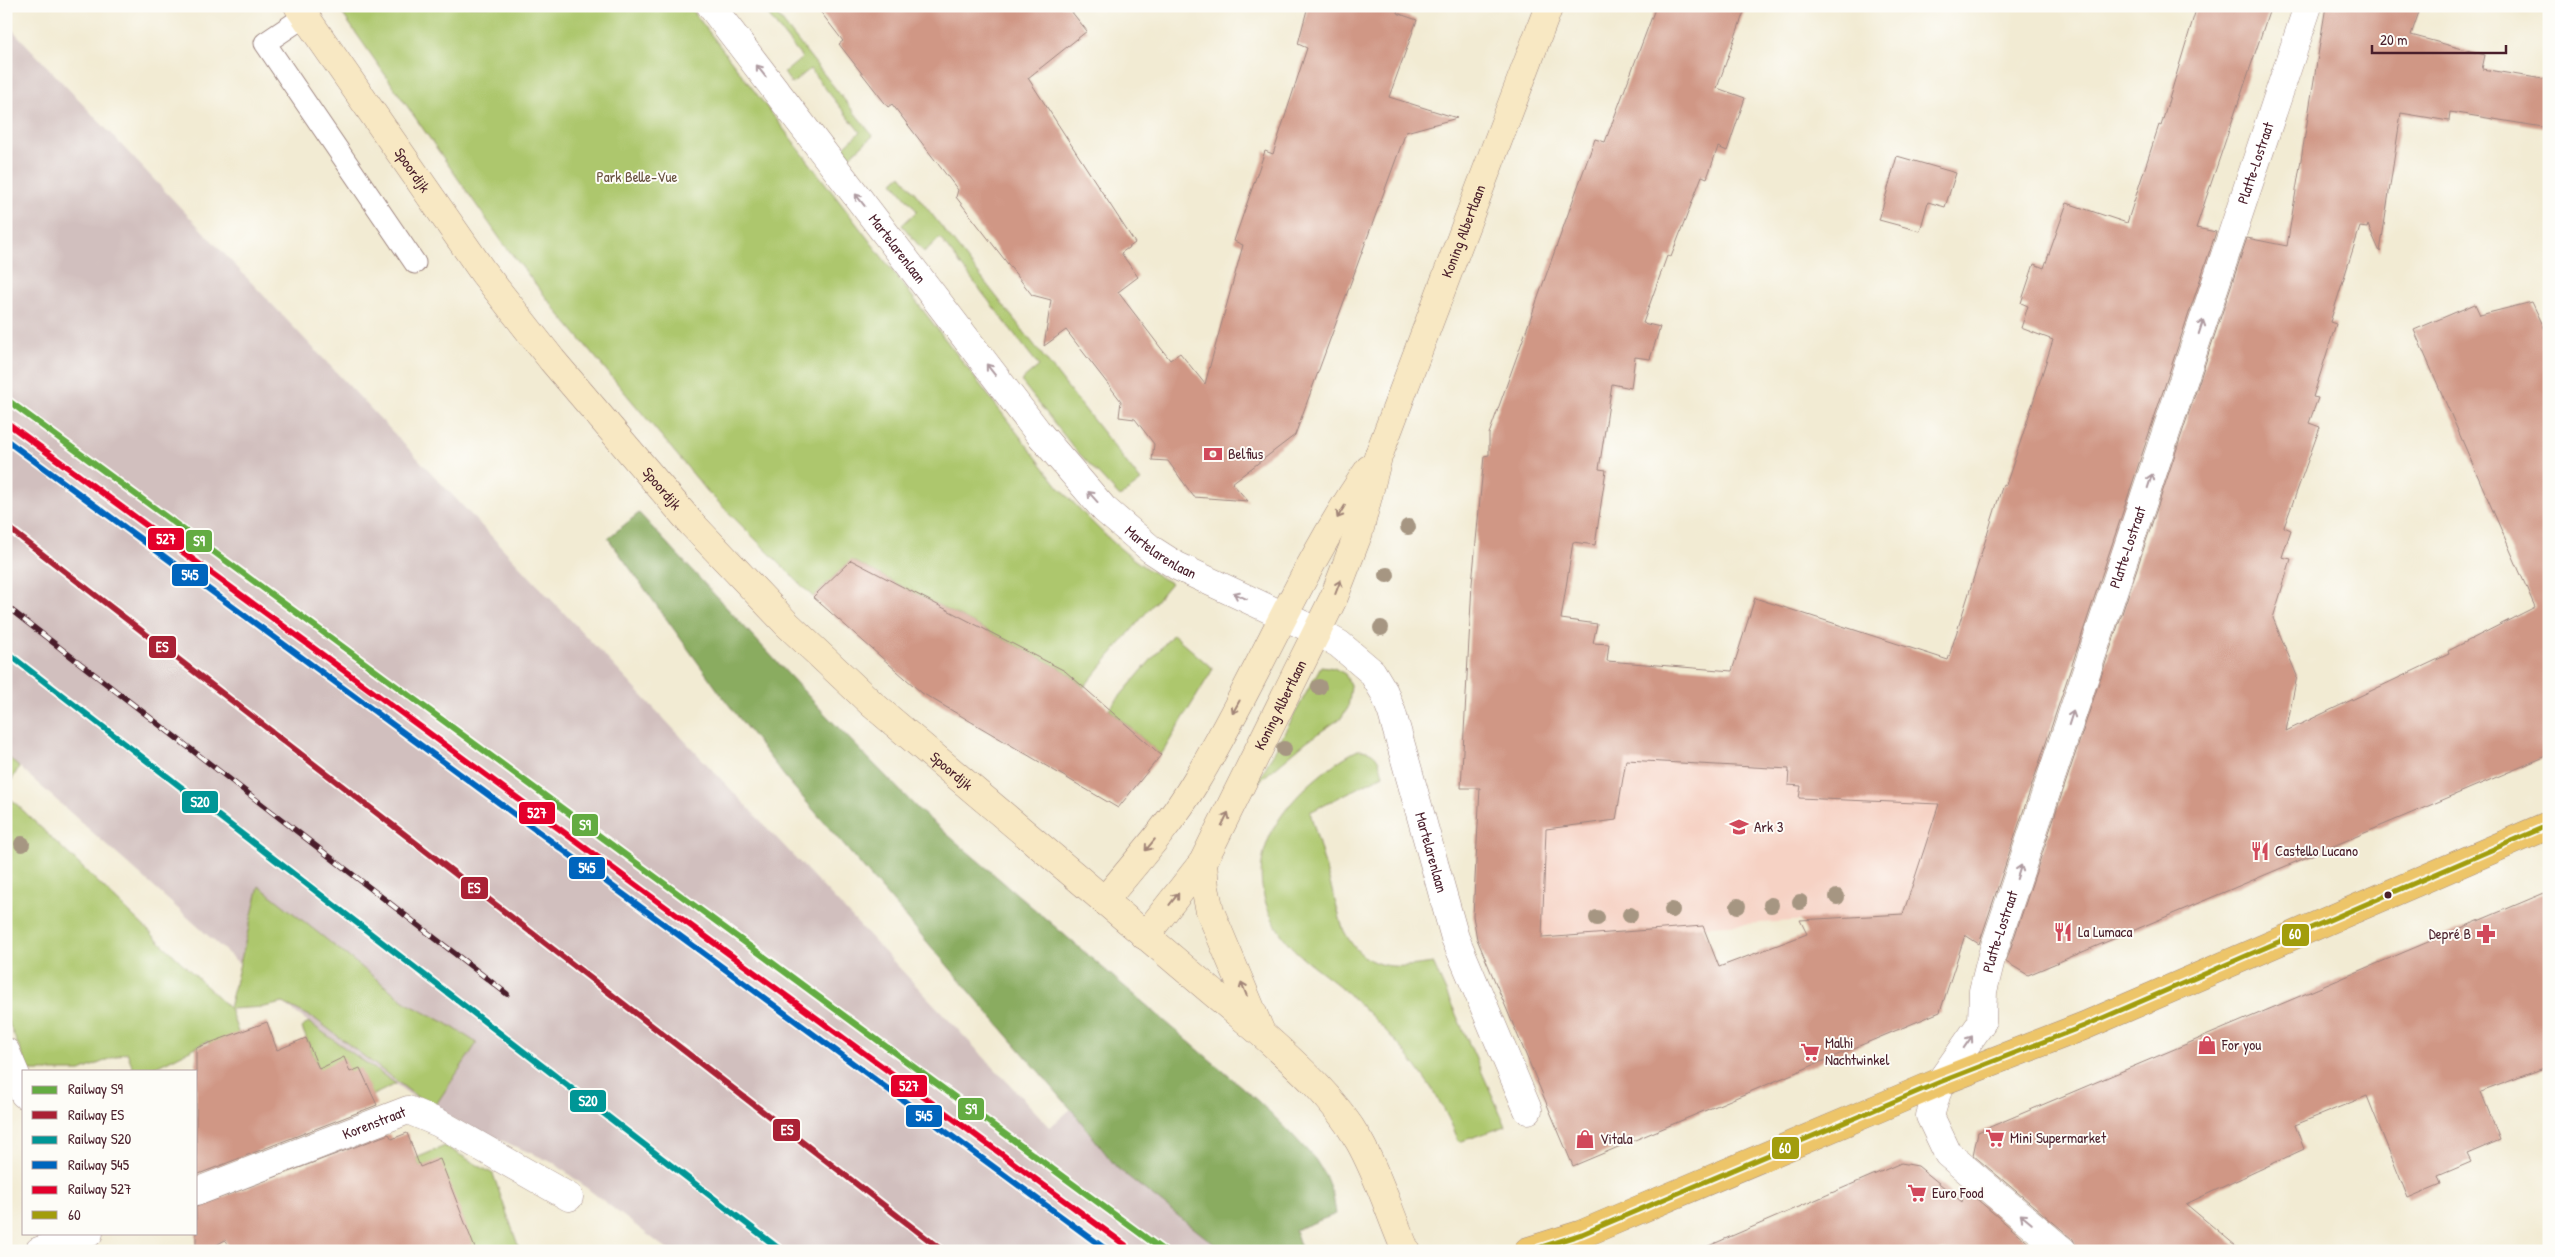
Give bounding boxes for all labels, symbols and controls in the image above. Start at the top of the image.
scale bar [2372,22,2506,54]
text: 20 m [2380,29,2407,50]
one-way arrow [756,64,766,78]
street label: Platte-Lostraat [2232,119,2279,206]
street label: Spoordijk [390,143,436,197]
park label: Park Belle-Vue [596,166,678,187]
street label: Koning Albertlaan [1436,181,1490,281]
one-way arrow [855,193,865,207]
street label: Martelarenlaan [864,209,931,288]
one-way arrow [2197,319,2206,335]
one-way arrow [985,364,996,377]
bank icon: Belfius [1202,443,1224,465]
place label: Belfius [1228,443,1264,464]
street label: Spoordijk [638,462,686,514]
one-way arrow [2145,473,2155,489]
one-way arrow [1087,490,1099,503]
street label: Platte-Lostraat [2104,503,2151,591]
one-way arrow [1336,504,1346,518]
street label: Martelarenlaan [1120,520,1200,584]
line badge: 527 [147,527,185,551]
text: 527 [156,529,176,548]
line badge: S9 [185,529,213,553]
text: S9 [193,531,206,550]
line badge: 545 [171,563,209,587]
text: 545 [181,565,199,584]
one-way arrow [1333,580,1343,595]
one-way arrow [1233,590,1248,600]
line badge: ES [148,635,177,659]
text: ES [156,637,169,656]
street label: Koning Albertlaan [1249,656,1311,753]
one-way arrow [1231,700,1241,715]
one-way arrow [2066,710,2076,726]
street label: Spoordijk [926,746,978,795]
line badge: S20 [181,790,219,814]
text: S20 [190,792,210,811]
line badge: 527 [518,801,556,825]
text: 527 [527,803,547,822]
street label: Martelarenlaan [1410,810,1453,895]
one-way arrow [1220,812,1230,827]
line badge: S9 [571,813,599,837]
text: S9 [579,815,592,834]
school or university icon: Ark 3 [1728,816,1750,838]
place label: Ark 3 [1754,816,1784,837]
one-way arrow [1145,838,1156,851]
restaurant icon: Castello Lucano [2249,840,2271,862]
place label: Castello Lucano [2275,840,2358,861]
line badge: 545 [568,856,606,880]
text: 545 [578,858,596,877]
one-way arrow [2015,865,2024,880]
line badge: ES [460,876,489,900]
text: ES [468,878,481,897]
street label: Platte-Lostraat [1977,887,2023,975]
unlabelled marker [2383,890,2393,900]
one-way arrow [1168,893,1179,906]
restaurant icon: La Lumaca [2052,921,2074,943]
place label: La Lumaca [2078,921,2132,942]
line badge: 60 [2281,923,2310,947]
place label: Depré B [2429,923,2471,944]
pharmacy icon: Depré B [2475,923,2497,945]
text: 60 [2289,924,2302,943]
one-way arrow [1239,981,1248,997]
place label: Malhi Nachtwinkel [1825,1032,1889,1070]
shop icon: For you [2196,1034,2218,1056]
place label: For you [2221,1034,2261,1055]
one-way arrow [1963,1035,1973,1049]
supermarket icon: Malhi Nachtwinkel [1799,1041,1821,1063]
legend [22,1070,198,1234]
line badge: 527 [890,1074,928,1098]
text: 527 [899,1076,919,1095]
text: Railway S9 [68,1078,124,1099]
line badge: S20 [569,1089,607,1113]
text: S20 [578,1091,598,1110]
line badge: S9 [957,1097,985,1121]
text: S9 [965,1099,978,1118]
street label: Korenstraat [339,1101,409,1144]
text: Railway ES [68,1104,124,1125]
line badge: 545 [905,1104,943,1128]
text: 545 [915,1106,933,1125]
line badge: ES [772,1118,801,1142]
text: ES [781,1120,794,1139]
supermarket icon: Mini Supermarket [1984,1127,2006,1149]
place label: Mini Supermarket [2010,1127,2107,1148]
text: Railway S20 [68,1128,132,1149]
shop icon: Vitala [1574,1128,1596,1150]
place label: Vitala [1600,1128,1633,1149]
line badge: 60 [1771,1136,1800,1160]
text: 60 [1779,1138,1792,1157]
text: Railway 545 [68,1154,130,1175]
text: Railway 527 [68,1178,131,1199]
supermarket icon: Euro Food [1906,1182,1928,1204]
place label: Euro Food [1932,1182,1984,1203]
text: 60 [68,1204,81,1225]
one-way arrow [2020,1214,2033,1225]

